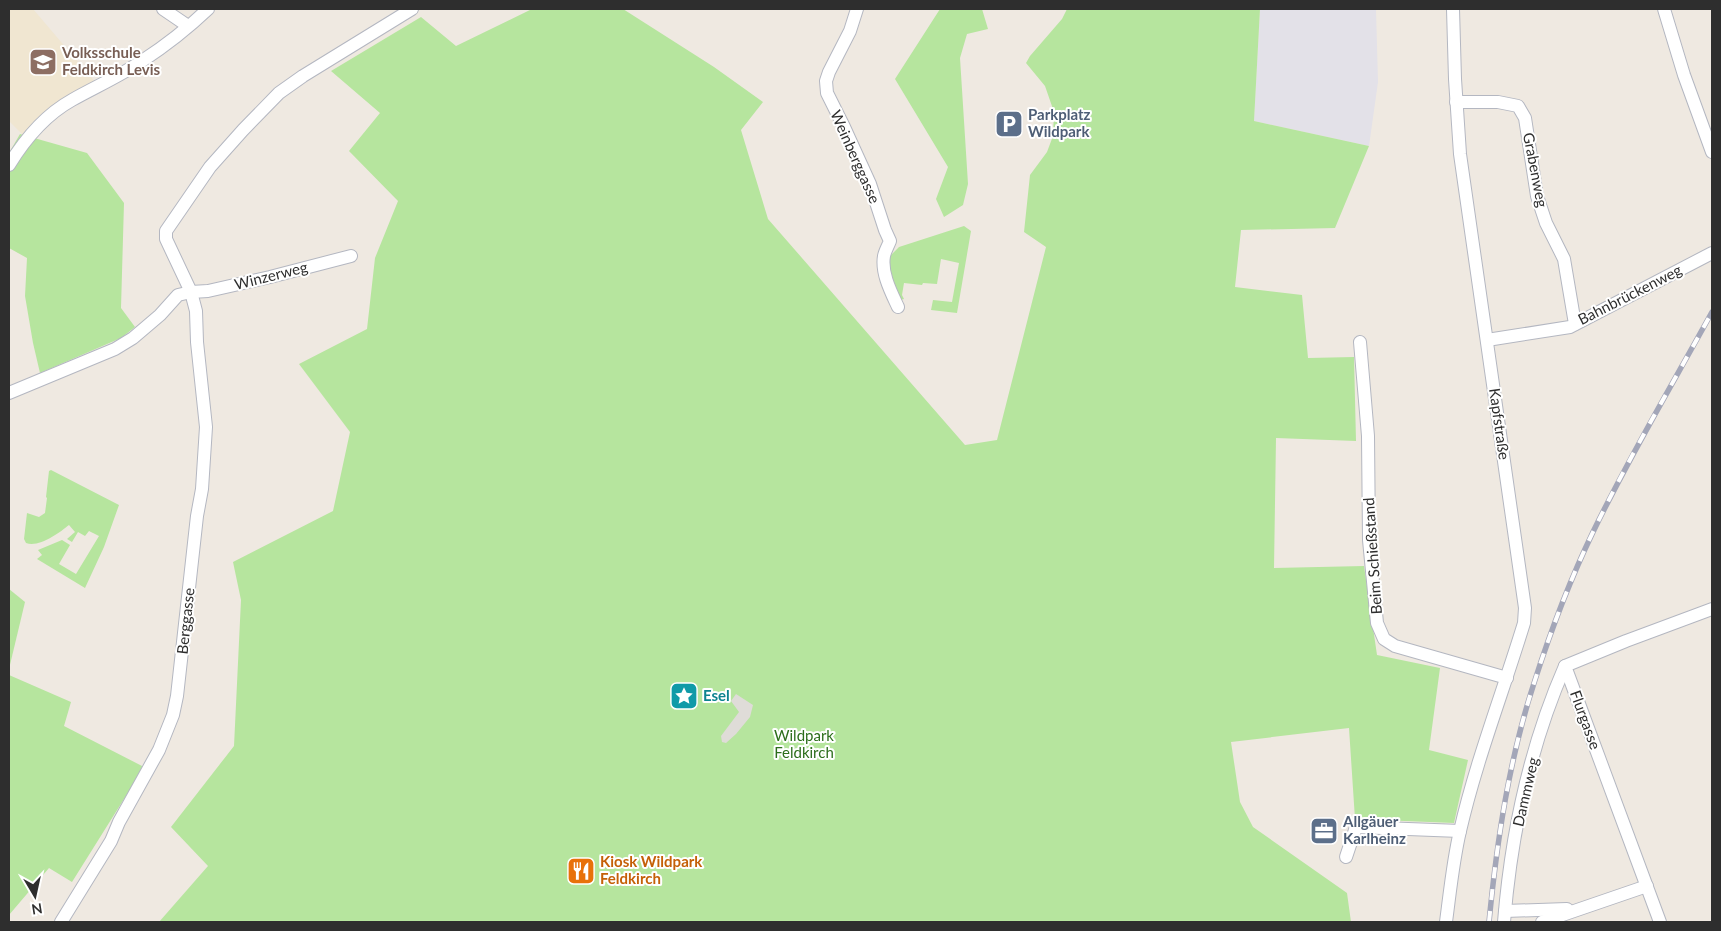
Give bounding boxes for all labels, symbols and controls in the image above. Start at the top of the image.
place label: Volksschule Feldkirch Levis [61,43,161,78]
school or university icon: Volksschule Feldkirch Levis [28,47,58,77]
place label: Parkplatz Wildpark [1028,105,1091,140]
street label: Weinberggasse [827,107,885,206]
parking icon: Parkplatz Wildpark [994,109,1024,139]
street label: Grabenweg [1520,131,1552,209]
street label: Winzerweg [232,257,309,293]
street label: Bahnbrückenweg [1575,260,1685,328]
street label: Kapfstraße [1486,387,1514,461]
street label: Beim Schießstand [1359,497,1385,615]
street label: Berggasse [173,587,197,655]
place icon: Esel [669,681,699,711]
place label: Esel [703,686,730,704]
street label: Flurgasse [1567,688,1605,752]
park label: Wildpark Feldkirch [774,726,834,761]
street label: Dammweg [1508,755,1542,828]
place label: Allgäuer Karlheinz [1342,812,1406,847]
office icon: Allgäuer Karlheinz [1309,816,1339,846]
place label: Kiosk Wildpark Feldkirch [600,852,703,887]
restaurant icon: Kiosk Wildpark Feldkirch [566,856,596,886]
north arrow [10,871,60,921]
text: N [30,900,44,919]

